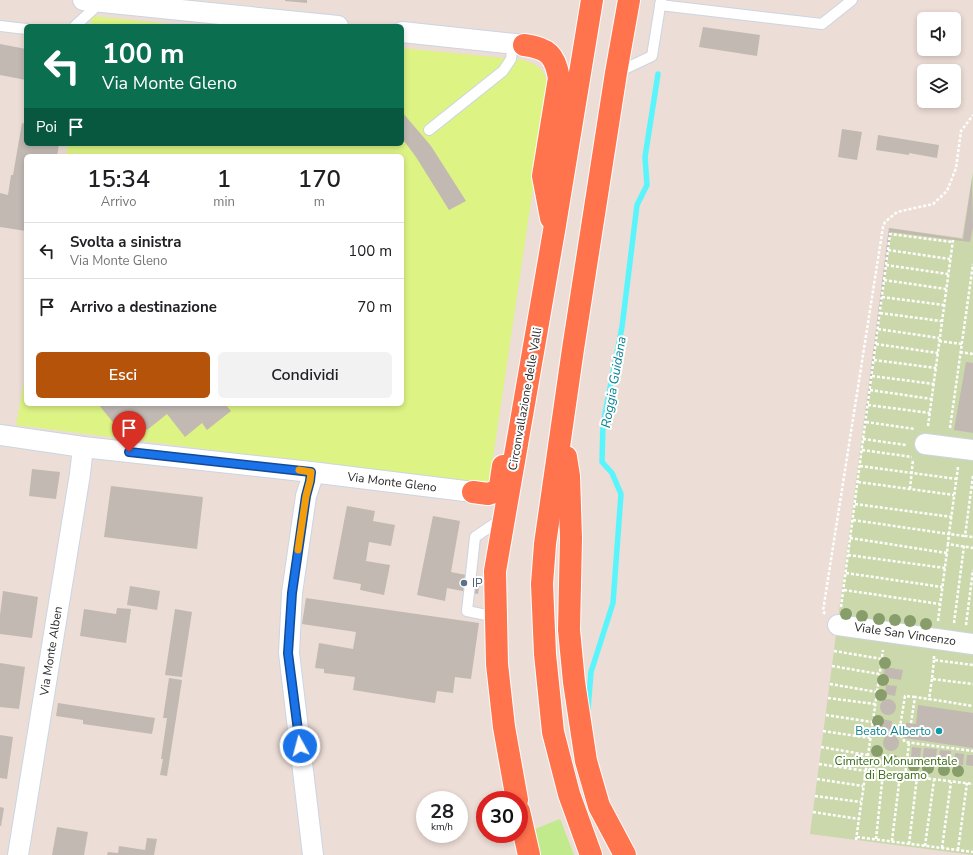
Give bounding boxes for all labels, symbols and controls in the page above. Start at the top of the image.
map controls [917,12,961,108]
button: sound [917,12,961,56]
text: 100 m [102,35,185,73]
icon: left [36,40,88,92]
button: layers [917,64,961,108]
text: Via Monte Gleno [102,71,237,95]
icon: arrive [65,116,87,138]
text: Poi [36,117,57,137]
text: 15:34 [87,163,150,195]
text: 1 [217,163,231,195]
text: 170 [298,163,341,195]
text: Arrivo [101,193,136,211]
text: min [213,193,235,211]
text: m [314,193,325,211]
text: Svolta a sinistra [70,232,181,252]
icon: left [36,240,58,262]
text: 100 m [348,241,392,261]
text: Via Monte Gleno [70,252,167,270]
icon: arrive [36,296,58,318]
text: Arrivo a destinazione [70,297,217,317]
text: 70 m [357,297,392,317]
street label: Circonvallazione delle Valli [505,326,545,472]
water label: Roggia Guidana [597,335,631,429]
button: Esci [36,352,210,398]
button: Condividi [218,352,392,398]
pin [112,411,146,452]
icon: arrive [118,417,140,439]
street label: Via Monte Gleno [345,468,438,495]
place label: IP [472,575,483,591]
marker: IP [459,578,469,588]
street label: Via Monte Alben [36,605,66,698]
street label: Viale San Vincenzo [852,619,957,649]
place label: Beato Alberto [855,723,931,739]
position arrow [279,725,321,767]
marker: Beato Alberto [934,726,944,736]
park label: Cimitero Monumentale di Bergamo [835,753,957,783]
speed limit sign: 30 [476,791,528,843]
text: 28 [430,798,454,825]
text: km/h [431,820,453,834]

